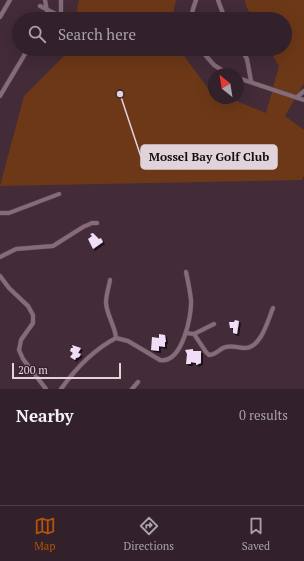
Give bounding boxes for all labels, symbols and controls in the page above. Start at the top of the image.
search box [12,12,292,56]
icon: search [26,23,48,45]
text: Search here [58,24,136,44]
north arrow [208,68,244,104]
callout: Mossel Bay Golf Club [141,145,277,169]
text: Mossel Bay Golf Club [149,149,269,164]
scale bar [12,361,121,380]
text: 200 m [18,363,48,377]
text: Nearby [16,404,74,427]
text: 0 results [239,406,288,424]
tab: Map [34,515,56,553]
tab: Directions [123,515,174,553]
tab: Saved [242,515,270,553]

